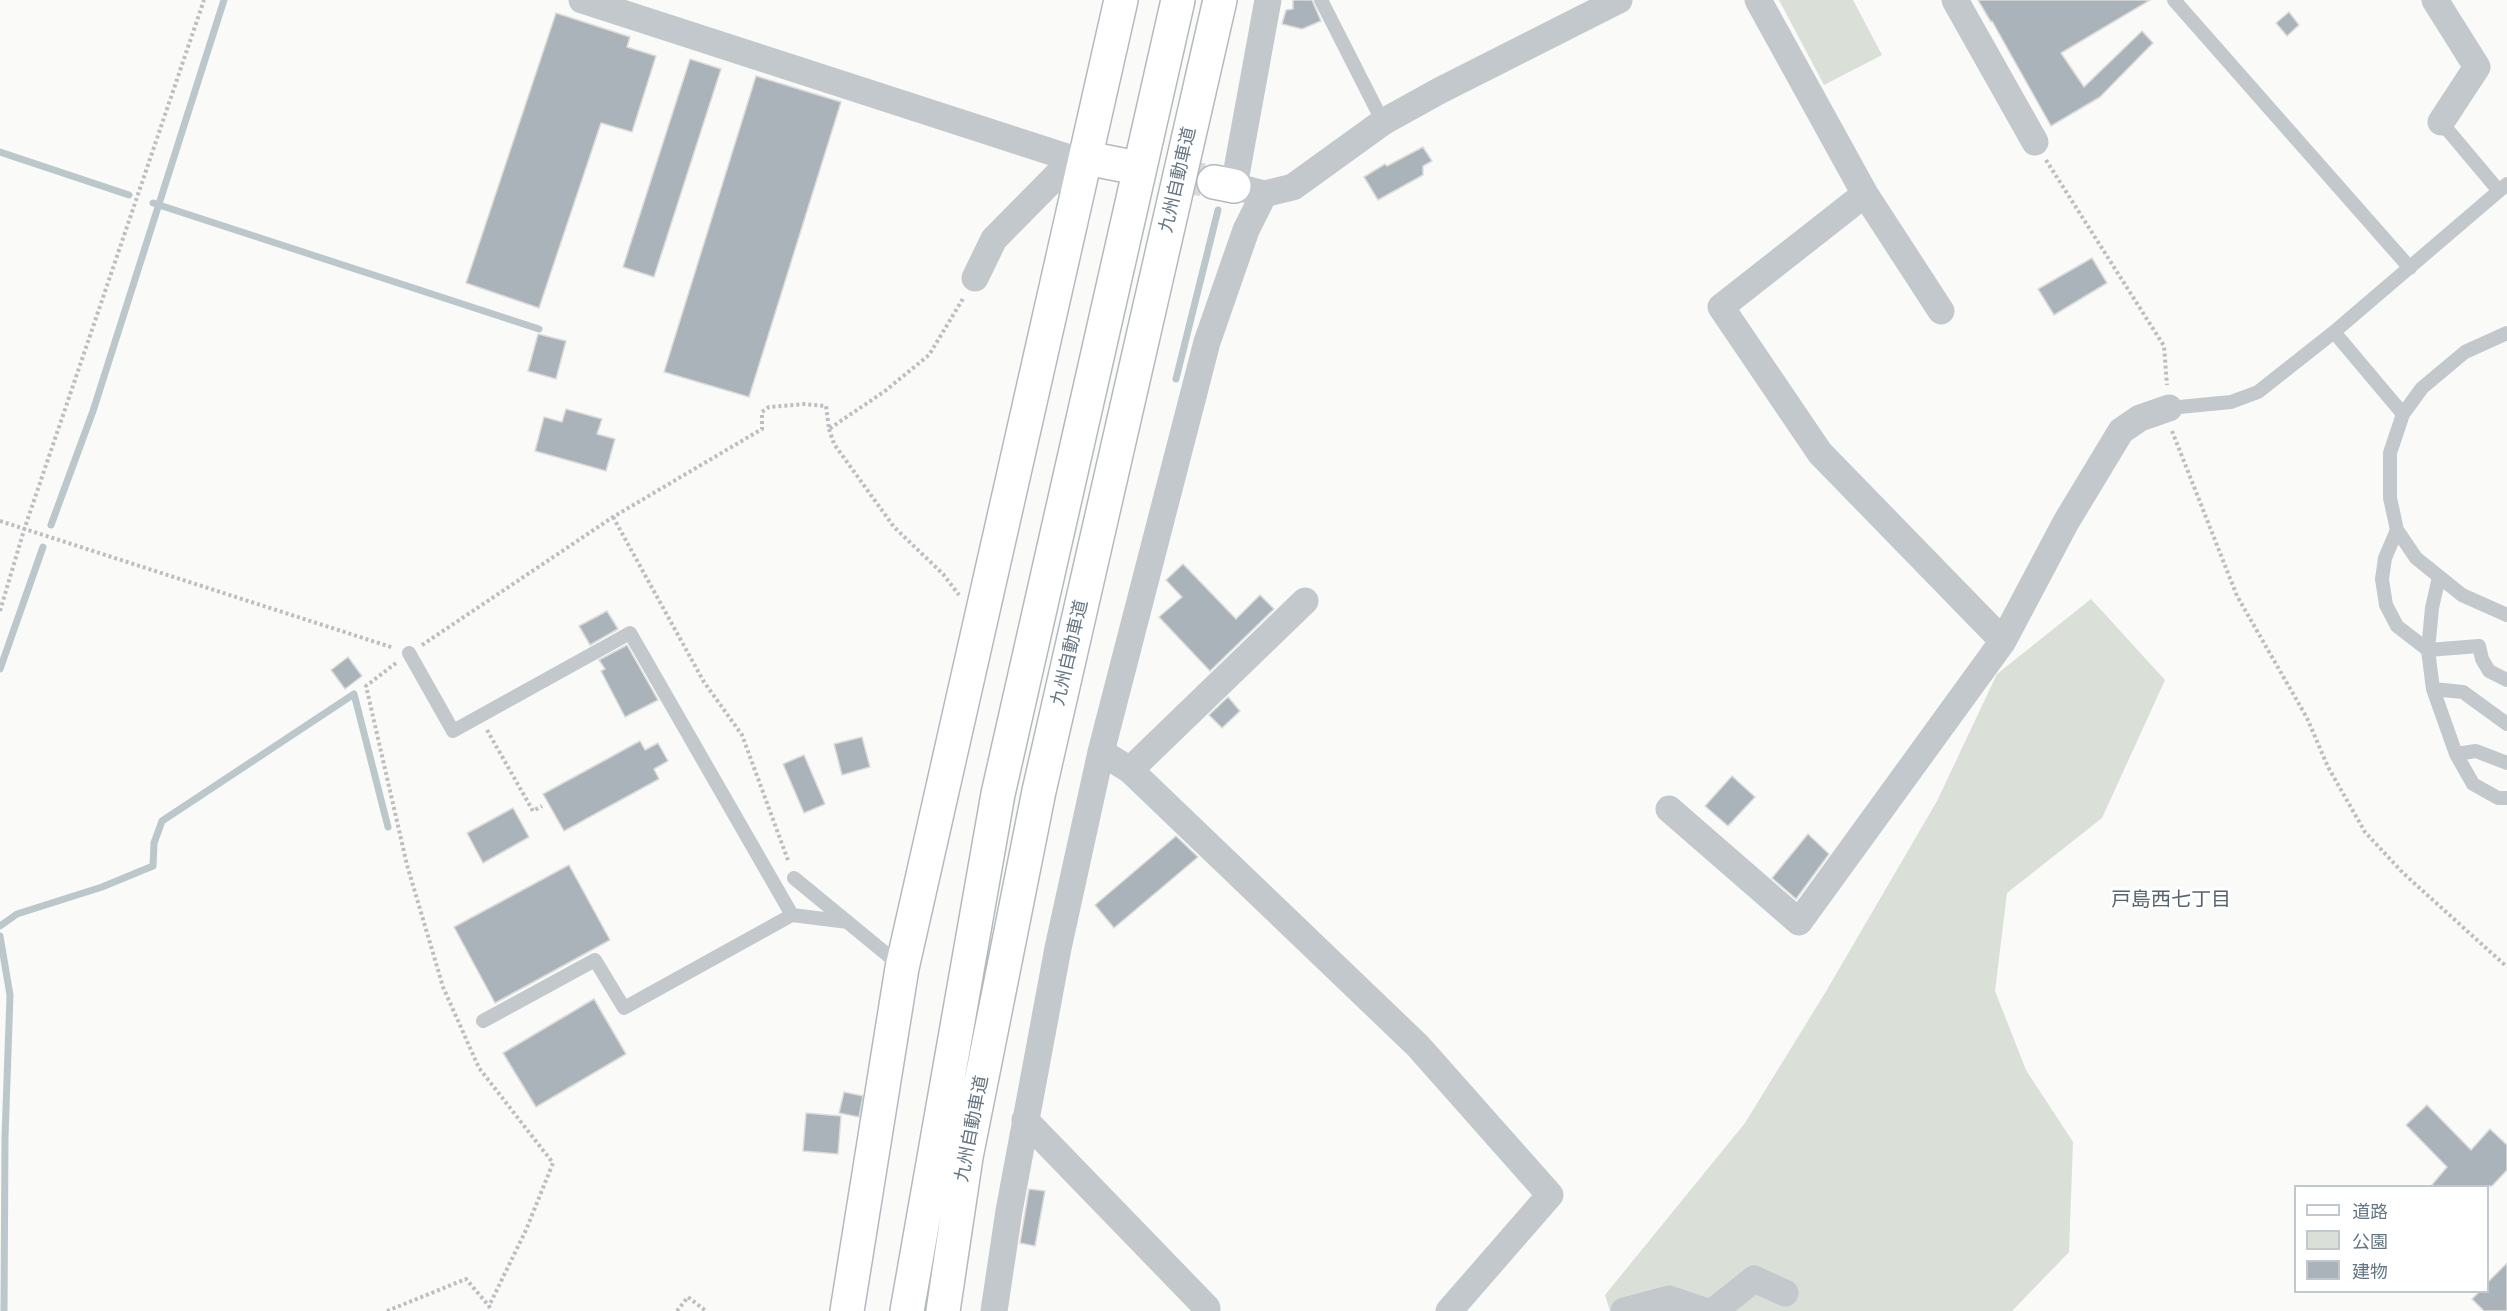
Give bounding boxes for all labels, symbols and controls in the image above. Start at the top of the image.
street label: 九州自動車道 [1156,125,1202,235]
street label: 九州自動車道 [1048,598,1094,708]
district label: 戸島西七丁目 [2111,889,2231,913]
street label: 九州自動車道 [952,1074,994,1184]
legend [2294,1185,2489,1293]
text: 道路 [2352,1200,2388,1224]
text: 公園 [2352,1230,2388,1254]
text: 建物 [2352,1260,2388,1284]

